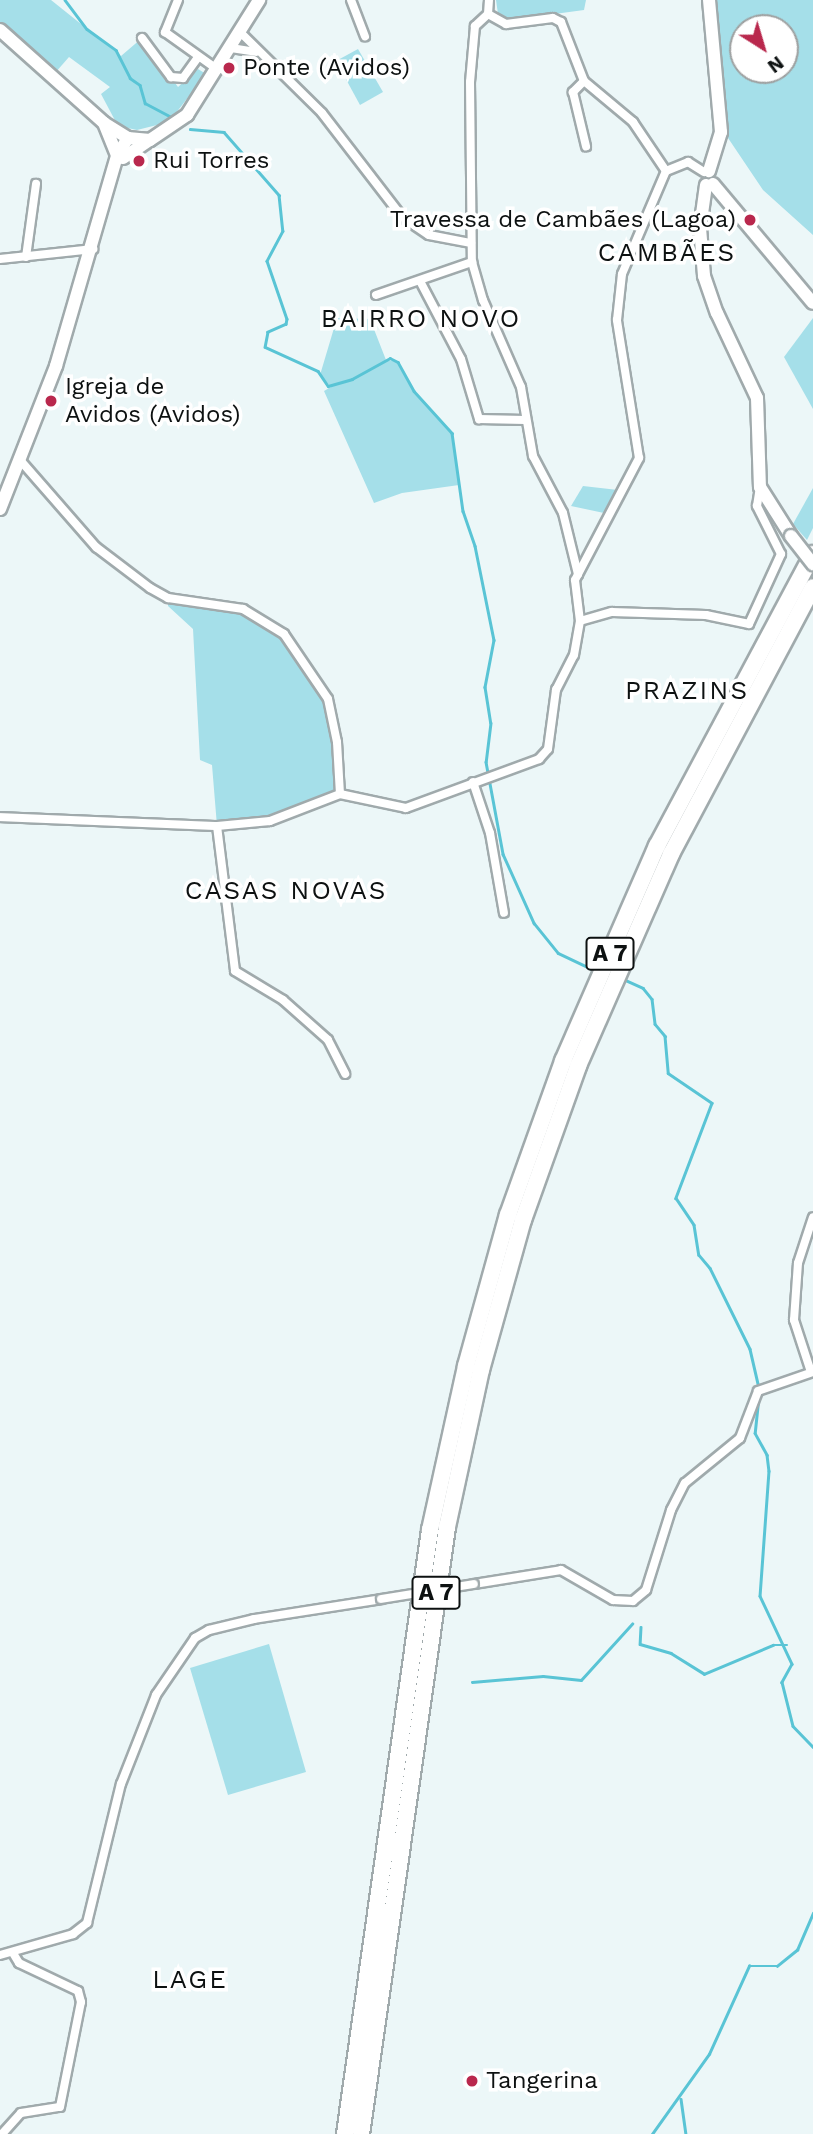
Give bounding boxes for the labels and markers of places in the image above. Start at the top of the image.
place label: Ponte (Avidos) [243,54,410,82]
marker: Ponte (Avidos) [221,60,237,76]
place label: Rui Torres [153,147,270,175]
marker: Rui Torres [131,153,147,169]
place label: Travessa de Cambães (Lagoa) [389,206,736,234]
marker: Travessa de Cambães (Lagoa) [742,212,758,228]
place label: Igreja de Avidos (Avidos) [65,373,240,429]
marker: Igreja de Avidos (Avidos) [43,393,59,409]
place label: Tangerina [486,2067,598,2095]
marker: Tangerina [464,2073,480,2089]

